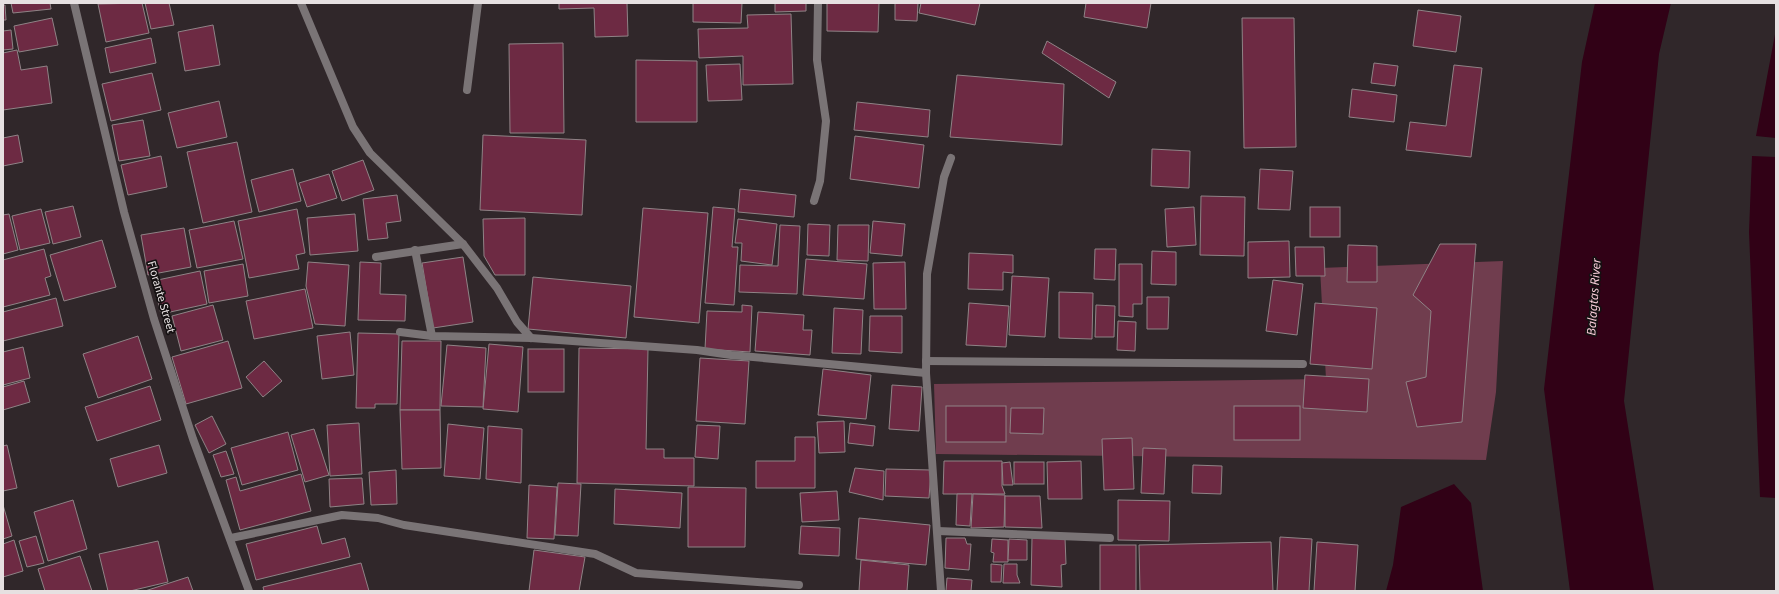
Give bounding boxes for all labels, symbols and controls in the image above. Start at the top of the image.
water label: Balagtas River [1582,257,1606,336]
street label: Florante Street [143,259,179,335]

